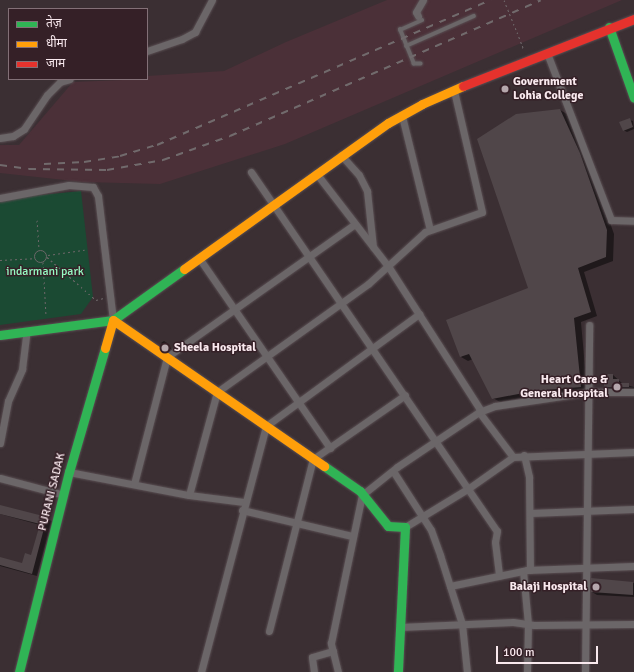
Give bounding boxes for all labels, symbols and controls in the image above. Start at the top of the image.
legend [8,8,148,80]
text: तेज़ [46,16,62,31]
text: धीमा [46,36,67,51]
text: जाम [46,56,65,71]
place label: Government Lohia College [513,75,583,103]
marker: Government Lohia College [500,84,510,94]
park label: indarmani park [6,265,84,279]
place label: Sheela Hospital [174,341,256,355]
marker: Sheela Hospital [159,342,171,354]
place label: Heart Care & General Hospital [520,373,608,401]
marker: Heart Care & General Hospital [611,381,623,393]
street label: PURANI SADAK [35,452,69,532]
place label: Balaji Hospital [509,580,587,594]
marker: Balaji Hospital [590,581,602,593]
scale bar [498,638,600,664]
text: 100 m [503,645,535,660]

